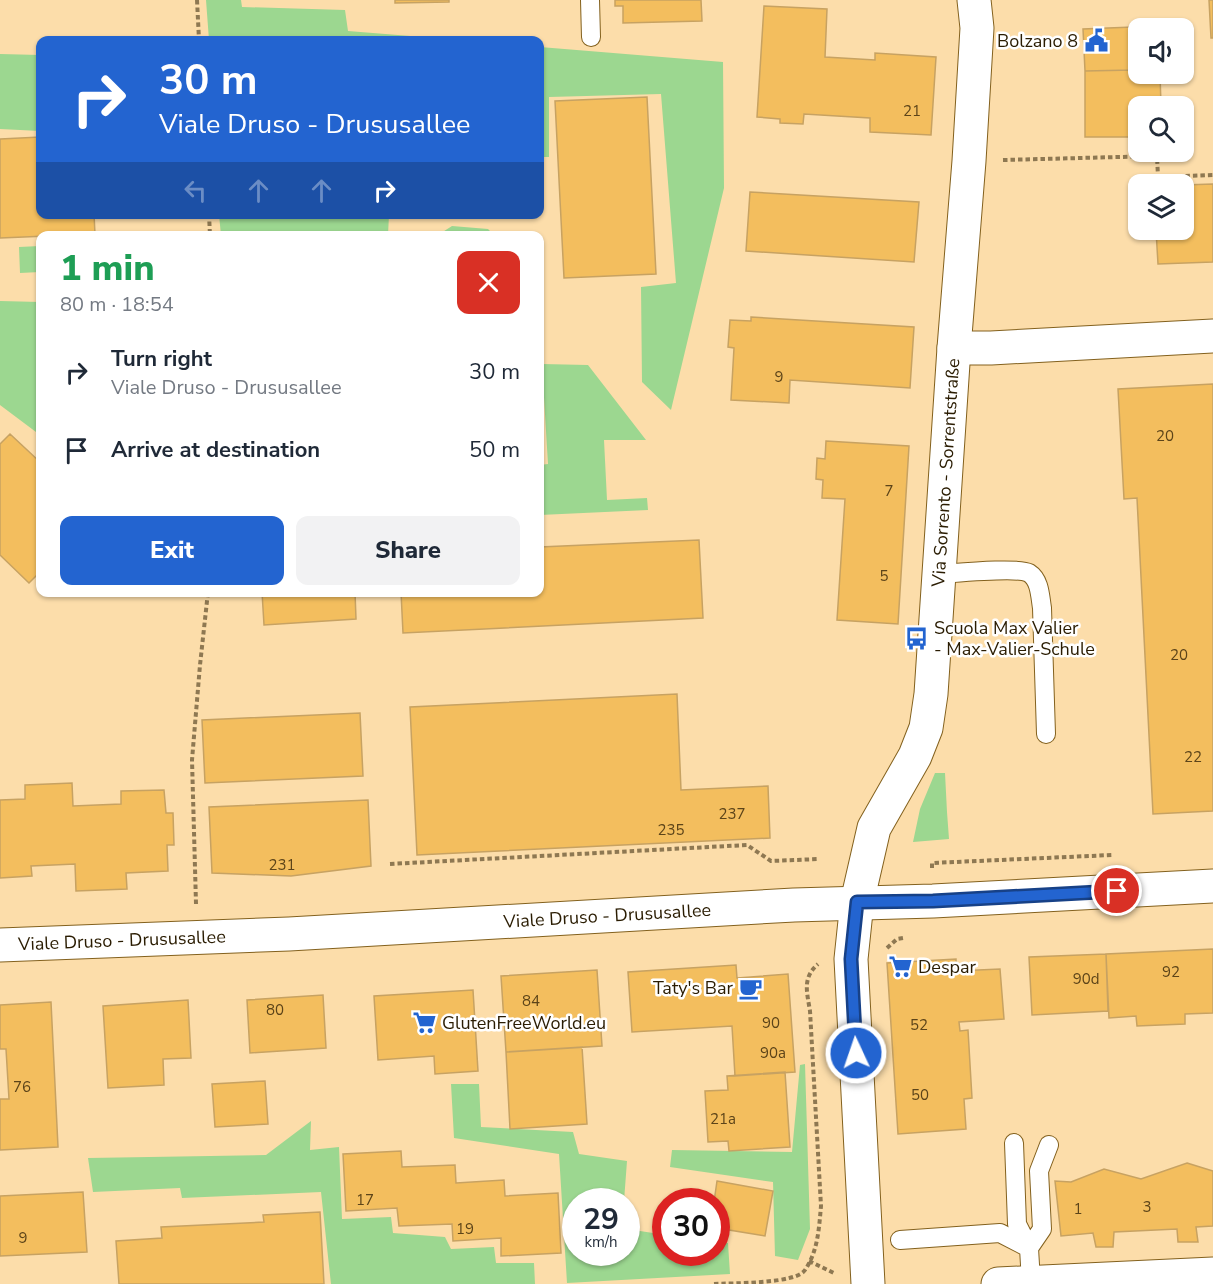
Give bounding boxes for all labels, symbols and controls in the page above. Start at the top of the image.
map controls [1128,18,1194,240]
button: sound [1128,18,1194,84]
public building icon: Bolzano 8 [1083,28,1109,54]
place label: Bolzano 8 [997,29,1078,53]
text: 30 m [159,52,258,109]
icon: right [60,60,138,138]
button: search [1128,96,1194,162]
house number: 21 [903,101,921,121]
text: Viale Druso - Drususallee [159,106,470,143]
icon: left [179,174,212,207]
icon: ahead [242,174,275,207]
icon: ahead [305,174,338,207]
icon: right [368,174,401,207]
button: layers [1128,174,1194,240]
text: 1 min [60,244,155,293]
button: close [457,251,520,314]
text: 80 m · 18:54 [60,291,174,318]
text: Turn right [111,344,212,374]
icon: right [60,356,93,389]
text: 30 m [469,357,520,387]
street label: Via Sorrento - Sorrentstraße [926,357,965,589]
house number: 9 [774,367,784,387]
text: Viale Druso - Drususallee [111,374,342,401]
house number: 20 [1156,426,1174,446]
icon: arrive [60,434,93,467]
text: Arrive at destination [111,435,320,465]
text: 50 m [469,435,520,465]
house number: 7 [884,481,894,501]
button: Exit [60,516,284,585]
button: Share [296,516,520,585]
house number: 5 [879,566,889,586]
place label: Scuola Max Valier - Max-Valier-Schule [934,616,1095,661]
bus stop icon: Scuola Max Valier - Max-Valier-Schule [903,625,929,651]
house number: 20 [1170,645,1188,665]
house number: 22 [1184,747,1202,767]
house number: 237 [718,804,746,824]
house number: 235 [657,820,685,840]
house number: 231 [268,855,296,875]
pin [1091,865,1142,916]
icon: arrive [1100,874,1133,907]
street label: Viale Druso - Drususallee [502,898,712,934]
street label: Viale Druso - Drususallee [17,924,226,956]
supermarket icon: Despar [887,954,913,980]
place label: Despar [918,955,977,979]
house number: 92 [1162,962,1180,982]
house number: 90d [1073,969,1099,989]
cafe icon: Taty's Bar [738,975,764,1001]
place label: Taty's Bar [653,976,734,1000]
house number: 84 [522,991,540,1011]
house number: 80 [266,1000,284,1020]
supermarket icon: GlutenFreeWorld.eu [411,1010,437,1036]
place label: GlutenFreeWorld.eu [442,1011,606,1035]
house number: 90 [762,1013,780,1033]
house number: 52 [910,1015,928,1035]
position arrow [824,1021,888,1085]
house number: 90a [760,1043,786,1063]
house number: 76 [13,1077,31,1097]
house number: 50 [911,1085,929,1105]
house number: 21a [710,1109,736,1129]
speed limit sign: 30 [652,1188,730,1266]
house number: 17 [356,1190,374,1210]
house number: 3 [1142,1197,1152,1217]
text: 29 [583,1199,619,1240]
house number: 1 [1073,1199,1083,1219]
house number: 19 [456,1219,474,1239]
house number: 9 [18,1228,28,1248]
text: km/h [584,1232,618,1252]

